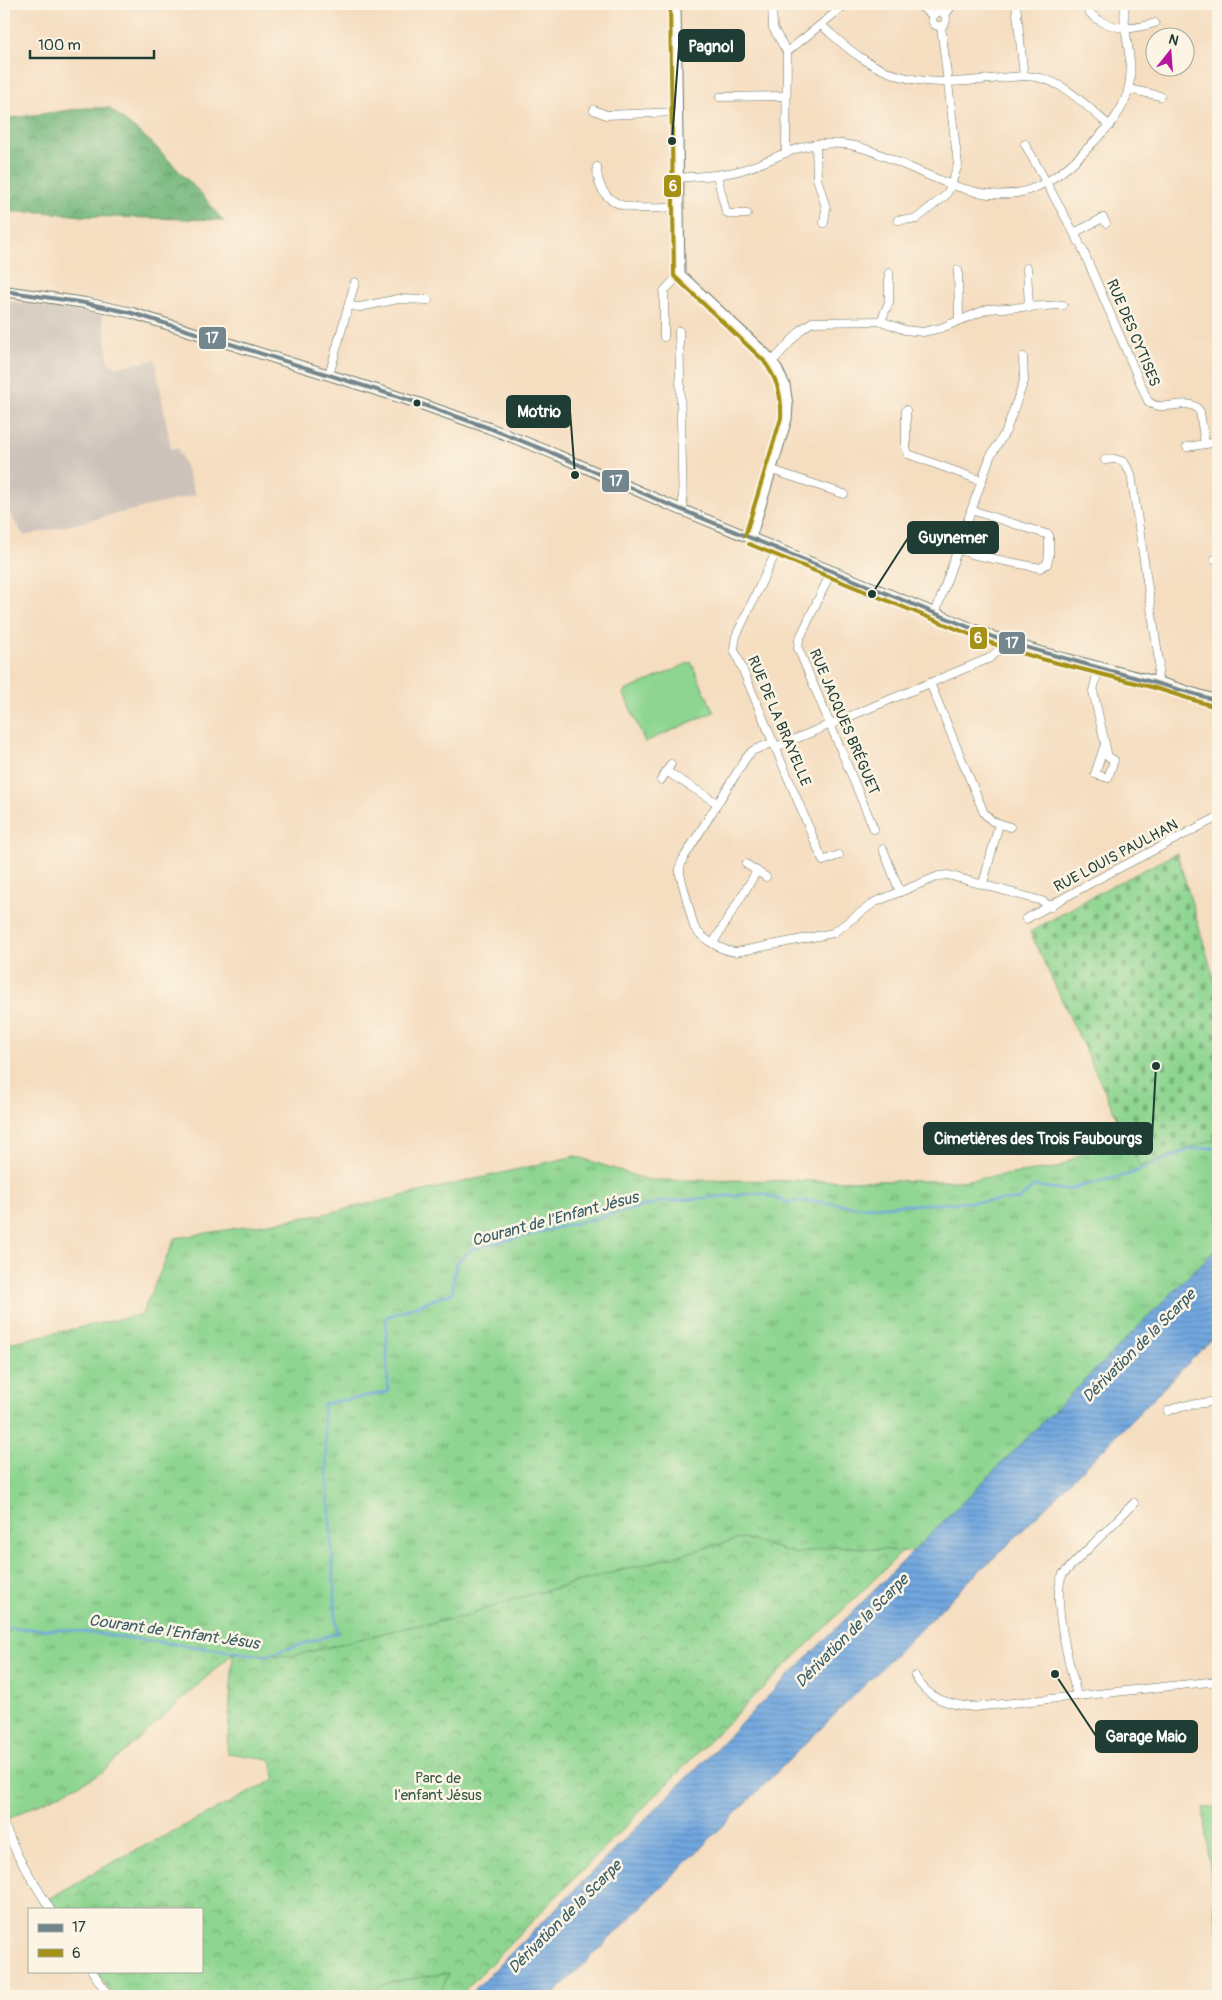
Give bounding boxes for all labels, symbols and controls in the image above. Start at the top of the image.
scale bar [30,28,154,60]
north arrow [1144,28,1194,78]
callout: Pagnol [679,30,744,61]
text: N [1167,31,1181,50]
text: 100 m [38,36,81,55]
text: Pagnol [688,37,734,57]
line badge: 6 [663,174,682,198]
text: 6 [669,178,677,195]
street label: RUE DES CYTISES [1102,276,1164,390]
line badge: 17 [198,326,227,350]
text: 17 [206,330,219,347]
callout: Motrio [507,396,570,427]
unlabelled marker [412,398,422,408]
text: Motrio [517,402,561,422]
line badge: 17 [601,469,630,493]
text: 17 [610,473,623,490]
callout: Guynemer [908,522,998,553]
text: Guynemer [918,528,988,548]
line badge: 6 [969,626,988,650]
text: 6 [974,630,982,647]
line badge: 17 [998,631,1026,655]
text: 17 [1006,635,1019,652]
street label: RUE JACQUES BRÉGUET [805,646,883,798]
street label: RUE DE LA BRAYELLE [743,653,815,789]
street label: RUE LOUIS PAULHAN [1051,815,1181,897]
callout: Cimetières des Trois Faubourgs [924,1123,1152,1154]
text: Cimetières des Trois Faubourgs [934,1129,1143,1149]
water label: Courant de l'Enfant Jésus [470,1187,642,1251]
water label: Dérivation de la Scarpe [1078,1284,1201,1407]
water label: Dérivation de la Scarpe [791,1569,914,1692]
water label: Courant de l'Enfant Jésus [88,1610,262,1654]
callout: Garage Maio [1096,1721,1197,1752]
text: Garage Maio [1105,1727,1187,1747]
park label: Parc de l'enfant Jésus [394,1769,482,1805]
water label: Dérivation de la Scarpe [504,1855,627,1978]
legend [28,1908,202,1972]
text: 17 [72,1918,86,1937]
text: 6 [72,1944,81,1963]

